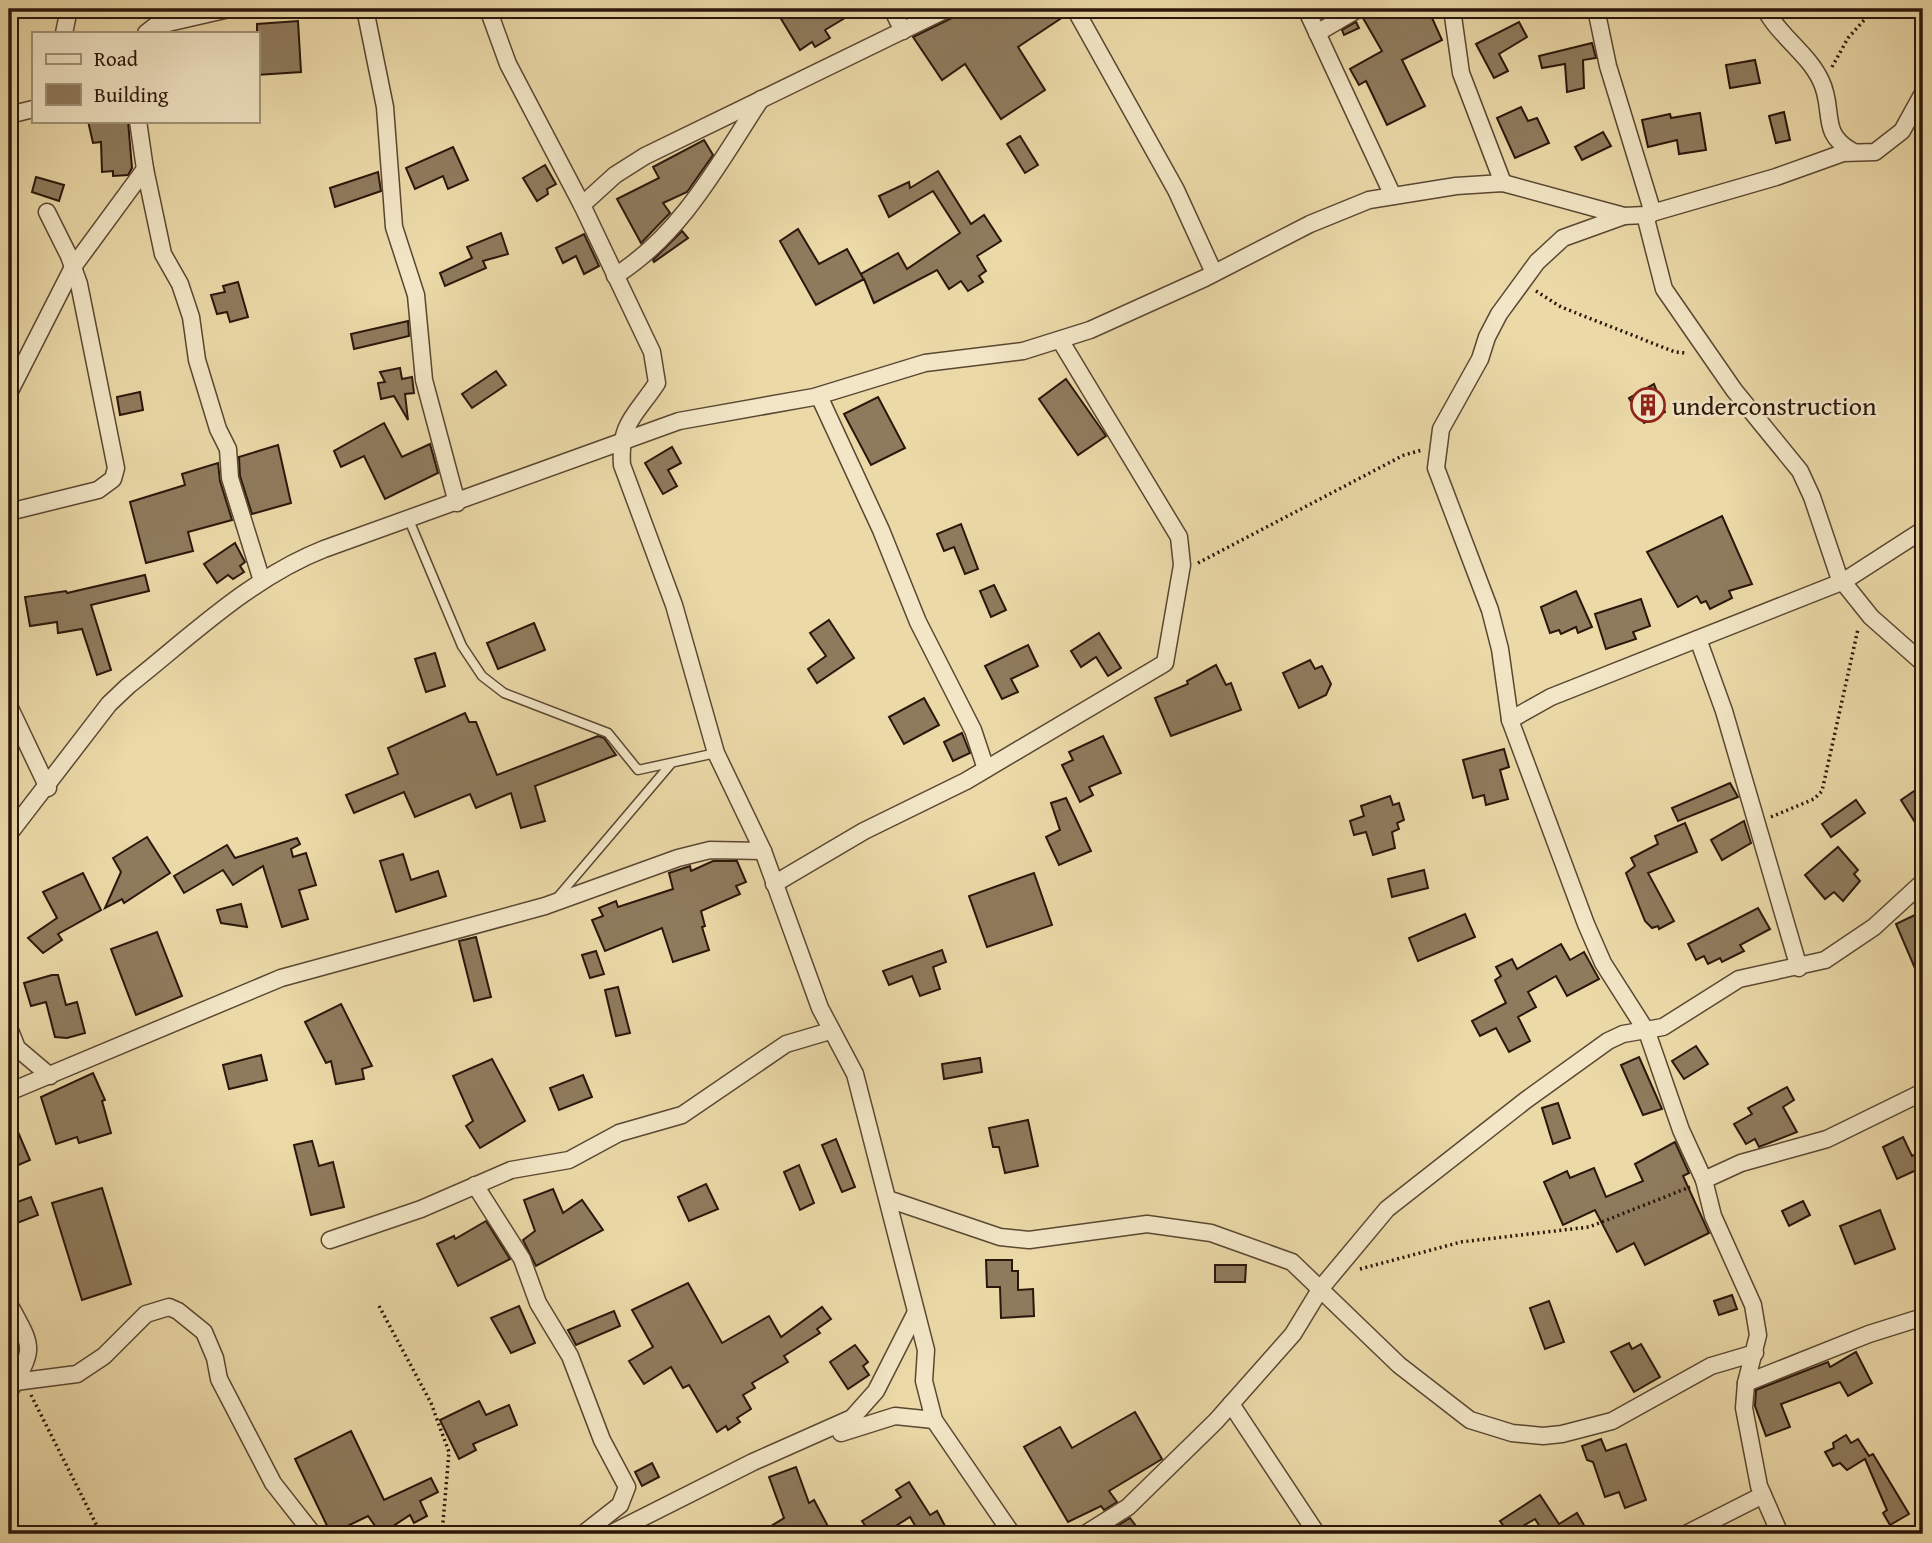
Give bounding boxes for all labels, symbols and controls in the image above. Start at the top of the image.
legend [32,32,259,122]
text: Road [94,43,139,74]
text: Building [94,79,169,110]
building icon: underconstruction [1629,386,1667,424]
place label: underconstruction [1672,386,1877,425]

